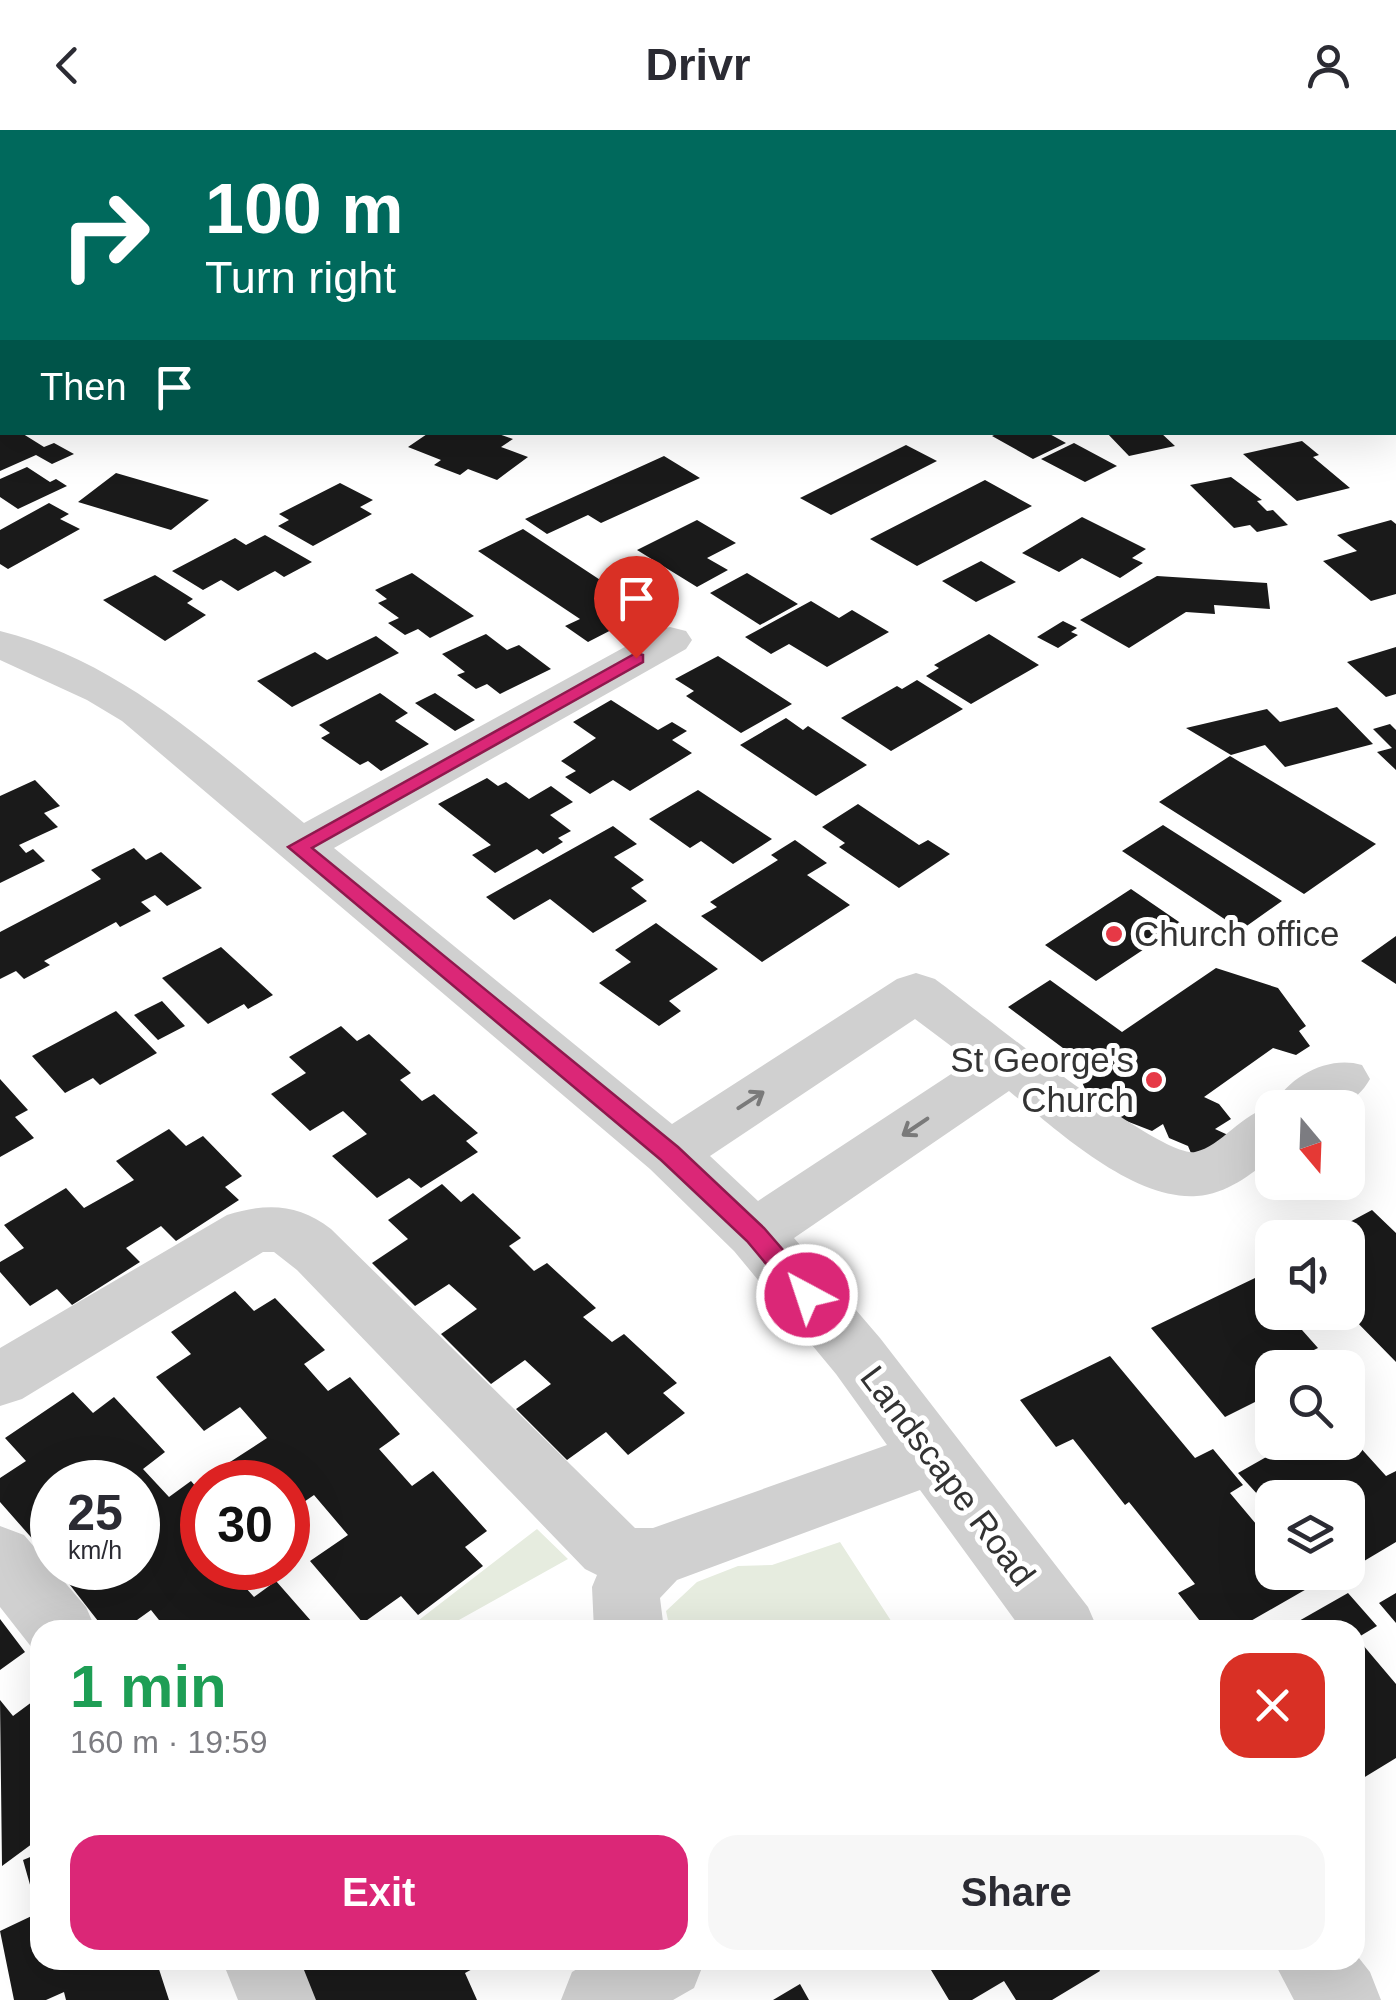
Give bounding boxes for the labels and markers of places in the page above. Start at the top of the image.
pin [594,556,679,659]
place label: Church office [1134,914,1340,953]
marker: Church office [1103,923,1125,945]
place label: St George's Church [950,1040,1134,1119]
marker: St George's Church [1143,1069,1165,1091]

